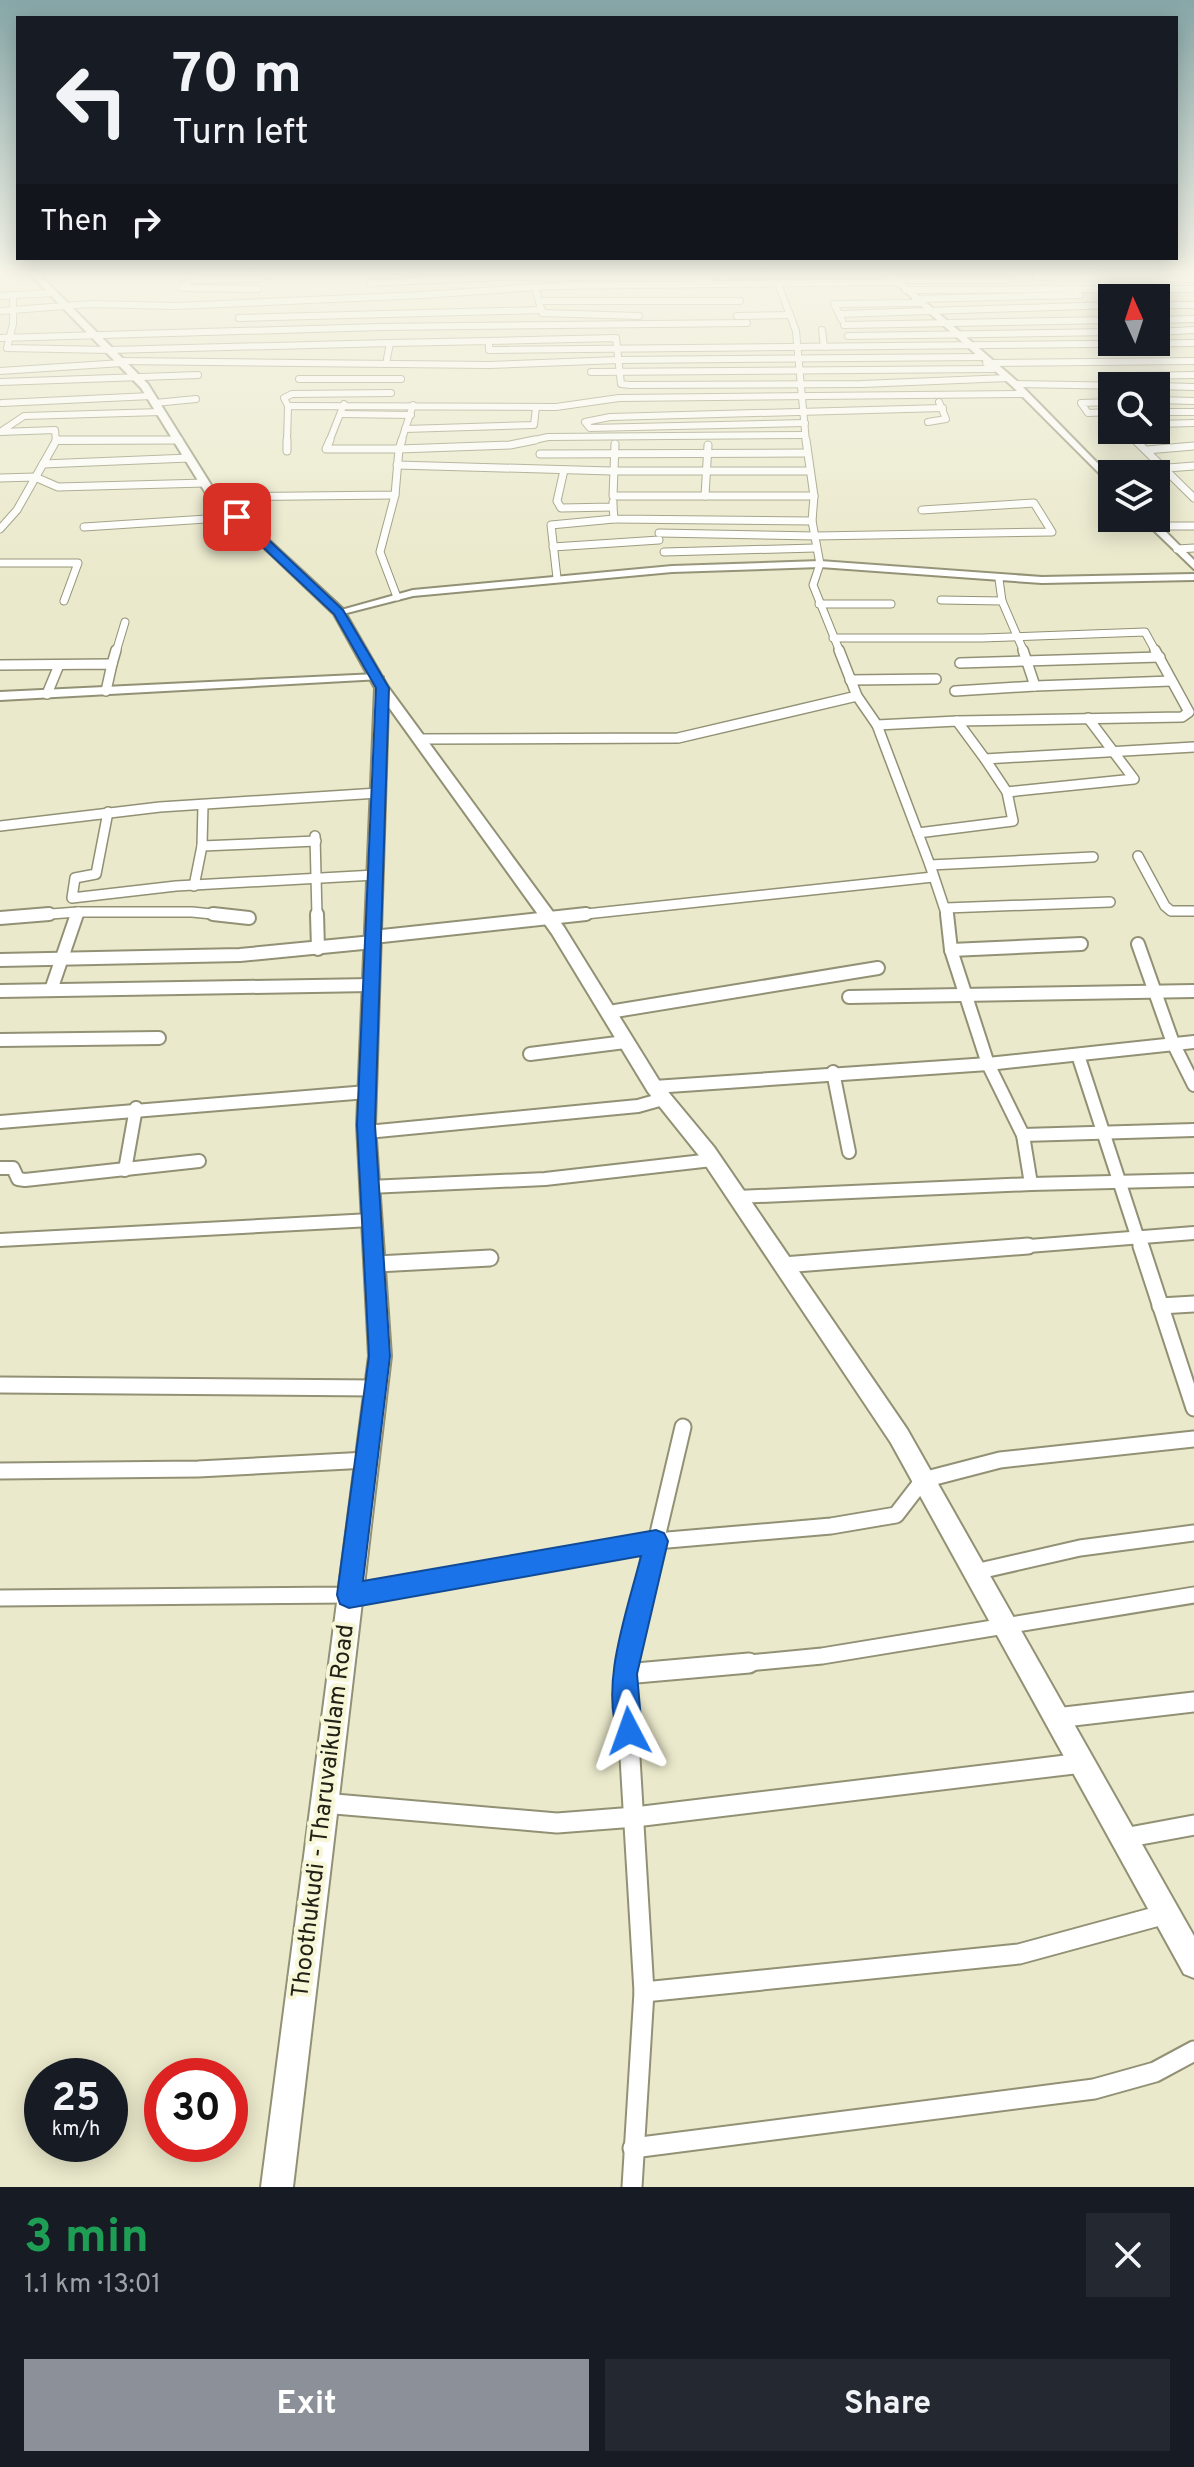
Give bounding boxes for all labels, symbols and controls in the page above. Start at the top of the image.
text: 70 m [172,42,302,112]
icon: left [40,48,144,152]
text: Turn left [172,111,309,157]
icon: right [124,200,168,244]
text: Then [40,204,108,241]
north arrow [1098,284,1170,356]
map controls [1098,284,1170,532]
button: search [1098,372,1170,444]
button: layers [1098,460,1170,532]
pin [203,483,271,551]
icon: arrive [215,495,259,539]
street label: Thoothukudi - Tharuvaikulam Road [286,1623,362,2000]
position arrow [587,1689,671,1773]
speed limit sign: 30 [144,2058,248,2162]
text: 25 [52,2075,100,2125]
text: km/h [52,2117,100,2143]
text: 3 min [24,2209,149,2269]
button: close [1086,2213,1170,2297]
text: 1.1 km · 13:01 [24,2269,161,2302]
button: Exit [24,2359,589,2451]
button: Share [605,2359,1170,2451]

